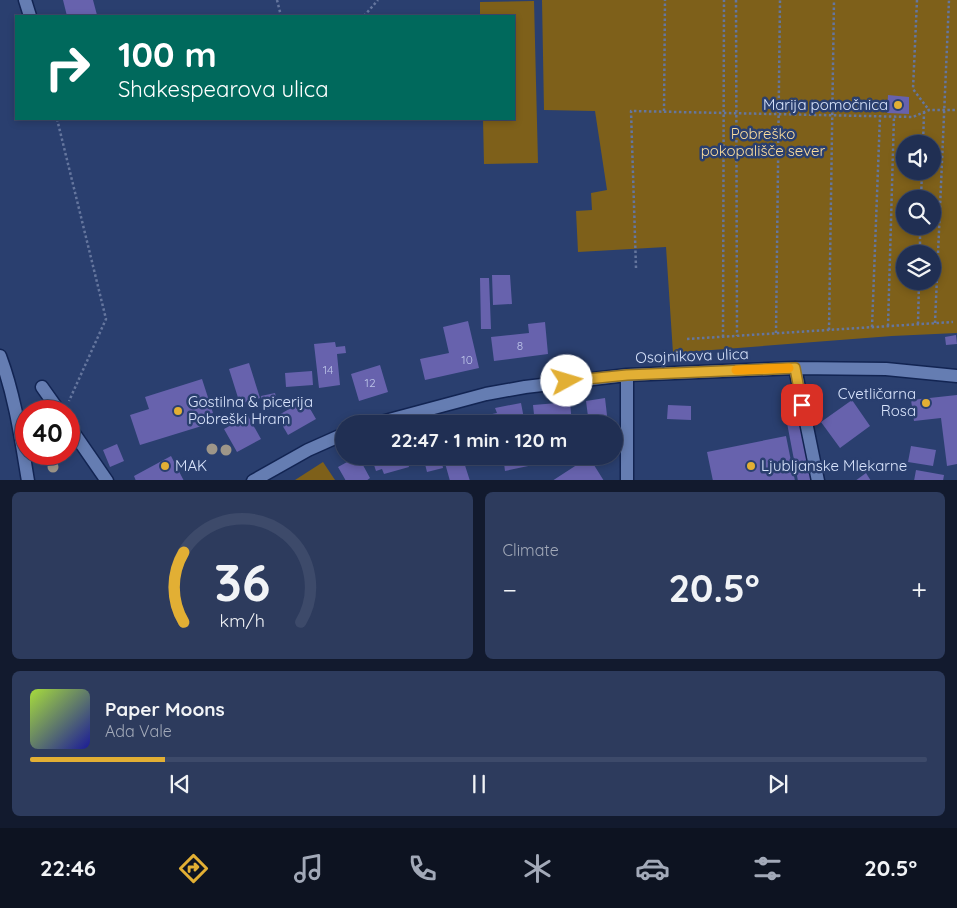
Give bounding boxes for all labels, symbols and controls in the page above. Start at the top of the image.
text: 100 m [118,32,217,76]
icon: right [35,35,100,100]
text: Shakespearova ulica [118,75,329,103]
place label: Marija pomočnica [763,95,888,114]
marker: Marija pomočnica [892,99,904,111]
park label: Pobreško pokopališče sever [701,124,826,160]
map controls [896,135,941,290]
button: sound [896,135,941,180]
button: search [896,190,941,235]
button: layers [896,245,941,290]
house number: 8 [517,338,523,353]
street label: Osojnikova ulica [635,344,749,367]
house number: 10 [461,352,473,367]
position arrow [540,354,592,406]
house number: 14 [323,362,333,377]
house number: 12 [364,375,376,390]
pin [781,384,823,426]
place label: Cvetličarna Rosa [838,384,916,420]
icon: arrive [788,391,816,419]
place label: Gostilna & picerija Pobreški Hram [188,392,313,428]
marker: Cvetličarna Rosa [920,397,932,409]
speed limit sign: 40 [15,400,80,465]
marker: Gostilna & picerija Pobreški Hram [172,405,184,417]
text: 22:47 · 1 min · 120 m [391,428,567,452]
place label: MAK [175,456,207,475]
place label: Ljubljanske Mlekarne [761,456,907,475]
marker: MAK [159,460,171,472]
marker: Ljubljanske Mlekarne [745,460,757,472]
text: Climate [503,540,559,560]
text: 36 [214,549,271,614]
text: 20.5° [669,564,760,612]
text: − [503,572,517,607]
text: + [911,572,927,607]
text: km/h [220,609,265,631]
text: Paper Moons [105,697,225,721]
text: Ada Vale [105,721,172,741]
icon: previous [166,770,194,798]
icon: pause [465,770,493,798]
icon: next [764,770,792,798]
icon: directions [176,851,211,886]
icon: music [291,851,326,886]
icon: phone [405,851,440,886]
icon: climate [520,851,555,886]
icon: car [635,851,670,886]
icon: filters [750,851,785,886]
text: 22:46 [40,854,96,882]
text: 20.5° [864,854,917,882]

